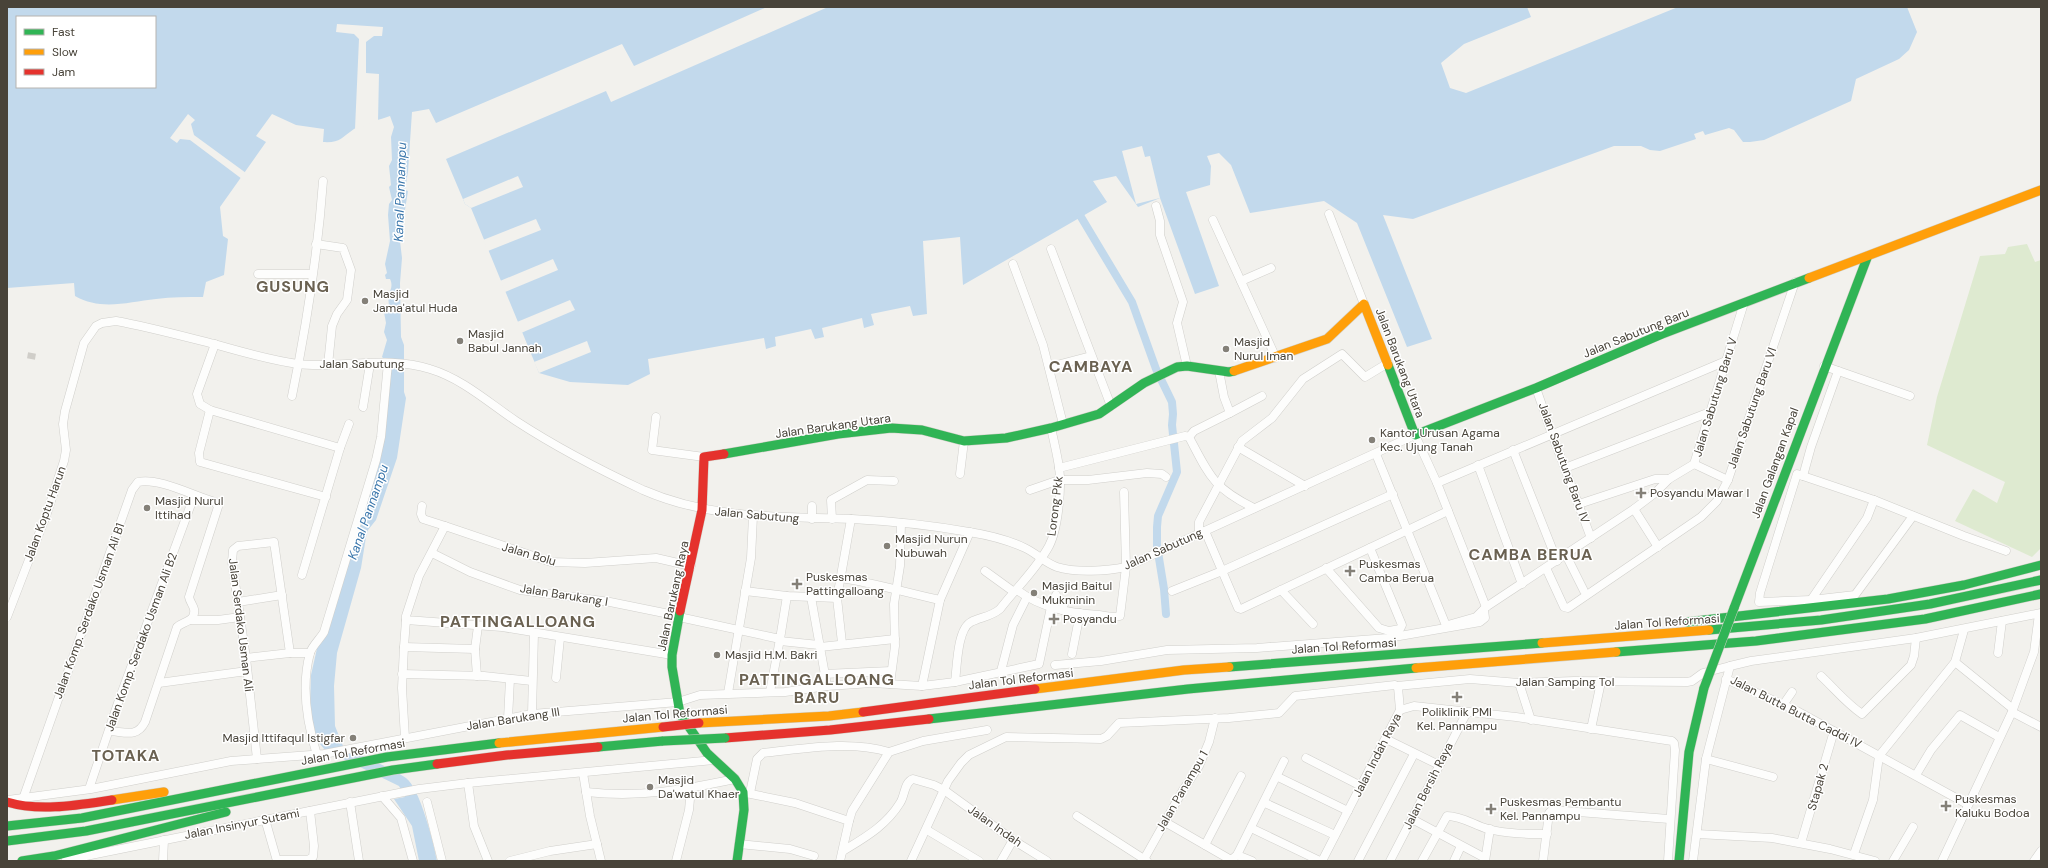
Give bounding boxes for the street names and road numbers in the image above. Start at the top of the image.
street label: Jalan Sabutung Baru [1581,304,1692,362]
street label: Jalan Barukang Utara [1372,306,1428,420]
street label: Jalan Sabutung Baru V [1689,335,1741,459]
street label: Jalan Sabutung Baru VI [1724,345,1780,471]
street label: Jalan Sabutung [320,356,405,372]
street label: Jalan Sabutung Baru IV [1535,401,1593,525]
street label: Jalan Galangan Kapal [1748,405,1802,521]
street label: Jalan Barukang Utara [774,410,892,442]
street label: Jalan Koptu Harun [20,464,70,564]
street label: Lorong Pkk [1043,475,1067,537]
street label: Jalan Sabutung [714,503,800,527]
street label: Jalan Komp. Serdako Usman Ali B1 [50,521,128,701]
street label: Jalan Sabutung [1121,524,1205,574]
street label: Jalan Bolu [500,539,558,569]
street label: Jalan Barukang Raya [653,539,693,653]
street label: Jalan Komp. Serdako Usman Ali B2 [101,550,181,734]
street label: Jalan Serdako Usman Ali [225,557,257,693]
street label: Jalan Barukang I [519,580,609,610]
street label: Jalan Tol Reformasi [1614,610,1720,634]
street label: Jalan Tol Reformasi [1291,634,1397,658]
street label: Jalan Tol Reformasi [968,665,1074,693]
street label: Jalan Butta Butta Caddi IV [1728,672,1864,752]
street label: Jalan Samping Tol [1516,674,1614,690]
street label: Jalan Tol Reformasi [622,701,728,727]
street label: Jalan Barukang III [465,704,561,734]
street label: Jalan Indah Raya [1349,710,1405,800]
street label: Jalan Tol Reformasi [300,735,406,769]
street label: Jalan Bersih Raya [1399,740,1457,832]
street label: Jalan Panampu 1 [1152,748,1212,834]
street label: Stapak 2 [1804,761,1832,812]
street label: Jalan Indah [965,802,1025,851]
street label: Jalan Insinyur Sutami [183,805,301,843]

